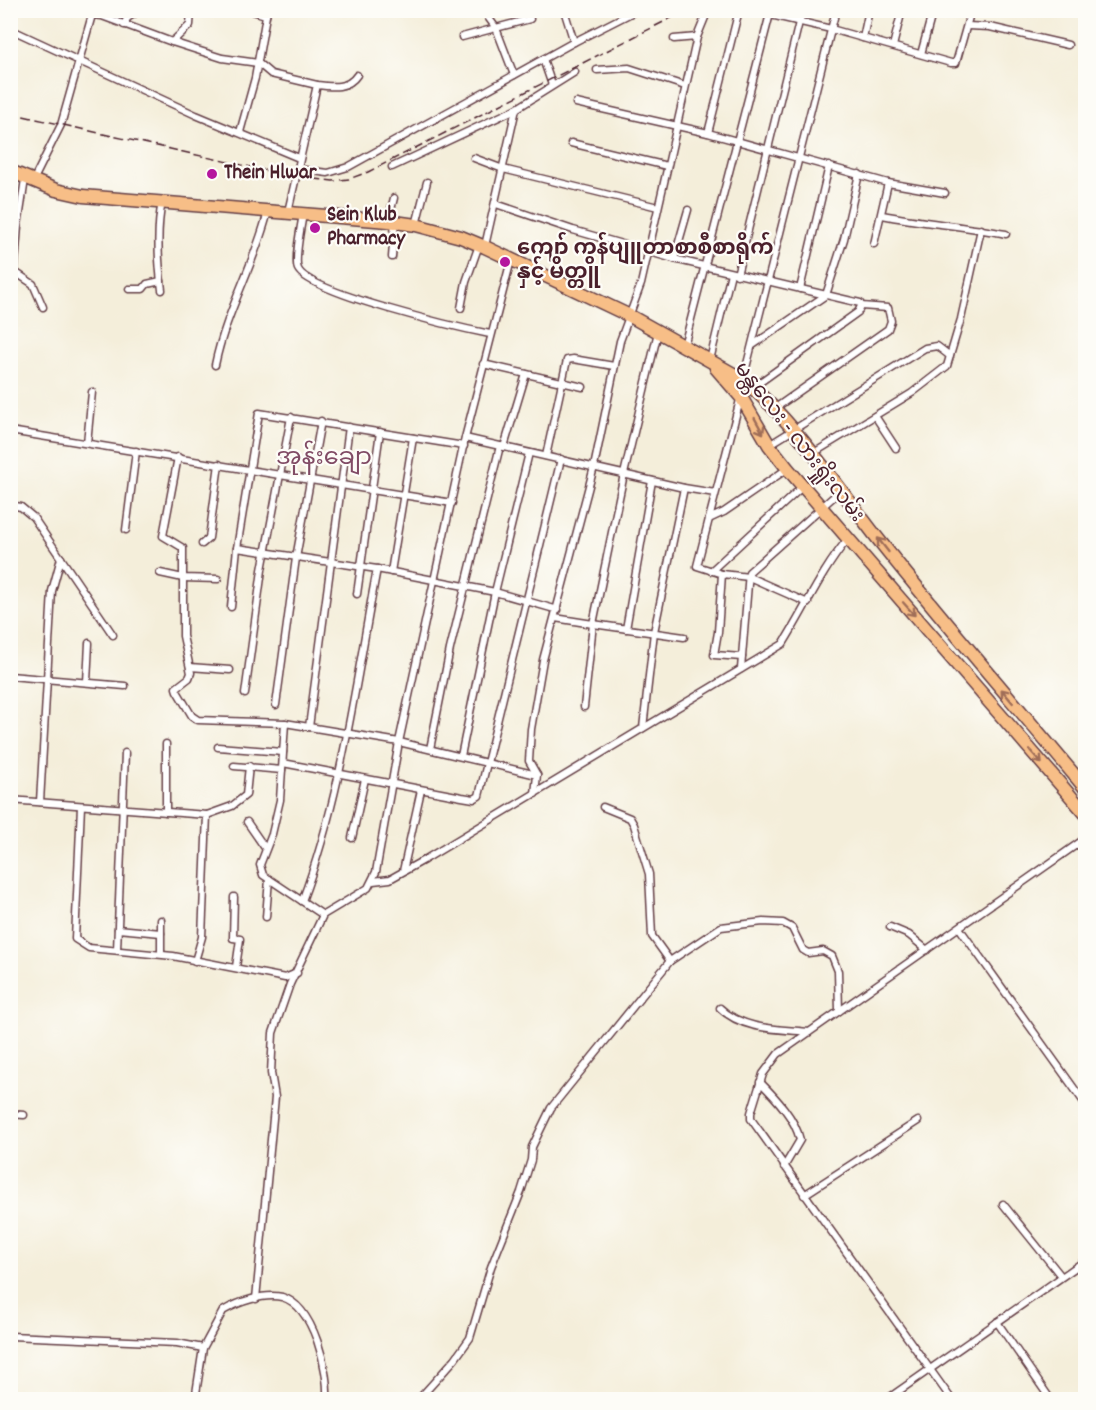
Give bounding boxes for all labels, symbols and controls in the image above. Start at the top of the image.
place label: Thein Hlwar [224,159,318,189]
marker: Thein Hlwar [205,167,219,181]
place label: Sein Klub Pharmacy [327,201,407,255]
marker: Sein Klub Pharmacy [308,221,322,235]
place label: ကျော် ကွန်ပျူတာစာစီစာရိုက် နှင့် မိတ္တူ [517,231,773,289]
marker: ကျော် ကွန်ပျူတာစာစီစာရိုက် နှင့် မိတ္တူ [498,255,512,269]
street label: မန္တလေး - လားရှိုးလမ်း [726,354,874,530]
one-way arrow [753,417,765,434]
district label: အုန်းချော [276,440,372,476]
one-way arrow [877,537,890,553]
one-way arrow [902,601,916,616]
one-way arrow [1001,688,1014,704]
one-way arrow [1029,749,1043,764]

